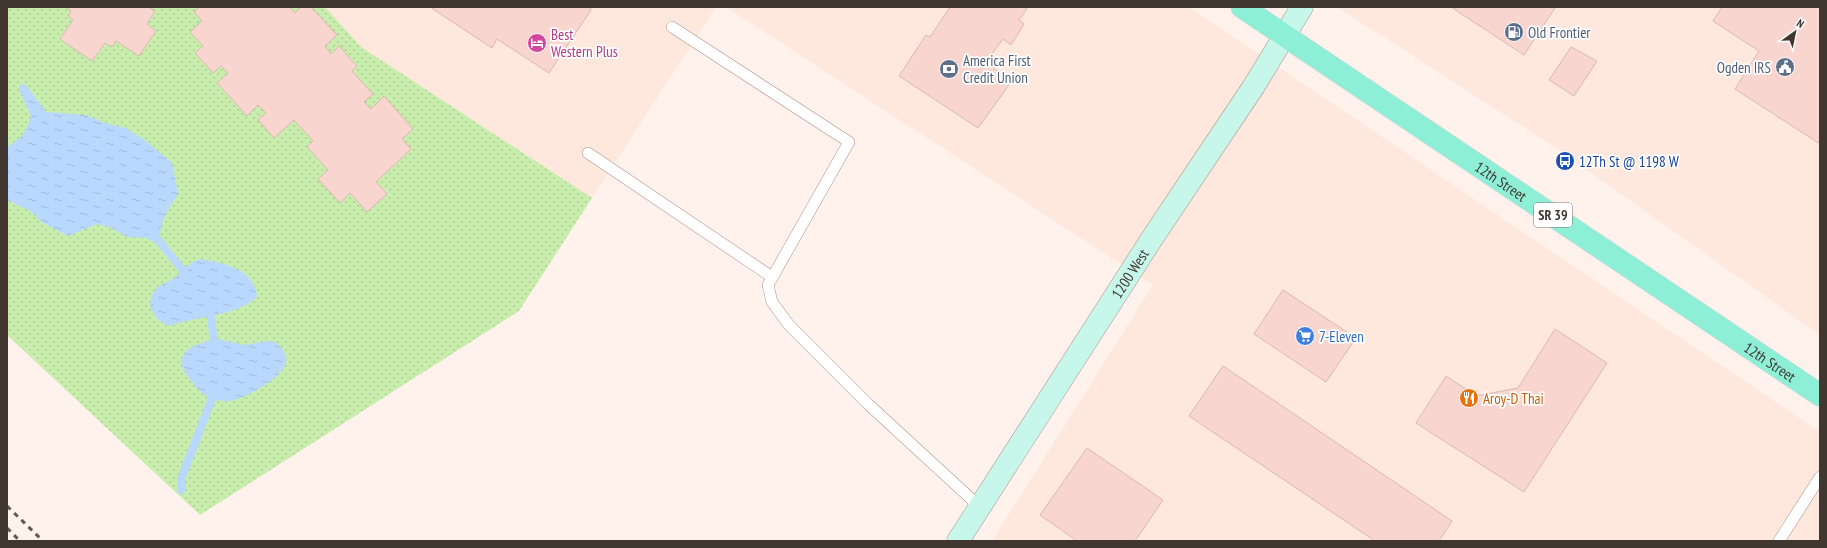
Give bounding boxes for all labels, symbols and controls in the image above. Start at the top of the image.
north arrow [1775,12,1815,52]
text: N [1794,16,1807,31]
fuel station icon: Old Frontier [1503,21,1525,43]
place label: Old Frontier [1528,23,1591,42]
place label: Best Western Plus [551,25,618,61]
hotel icon: Best Western Plus [526,32,548,54]
place label: America First Credit Union [963,51,1031,87]
public building icon: Ogden IRS [1774,56,1796,78]
bank icon: America First Credit Union [938,58,960,80]
place label: Ogden IRS [1717,58,1771,77]
bus stop icon: 12Th St @ 1198 W [1554,150,1576,172]
place label: 12Th St @ 1198 W [1579,152,1679,171]
street label: 12th Street [1471,157,1531,205]
road number: SR 39 [1534,203,1572,227]
street label: 1200 West [1107,245,1152,302]
supermarket icon: 7-Eleven [1294,325,1316,347]
place label: 7-Eleven [1319,327,1364,346]
street label: 12th Street [1740,337,1800,386]
restaurant icon: Aroy-D Thai [1458,387,1480,409]
place label: Aroy-D Thai [1483,389,1544,408]

